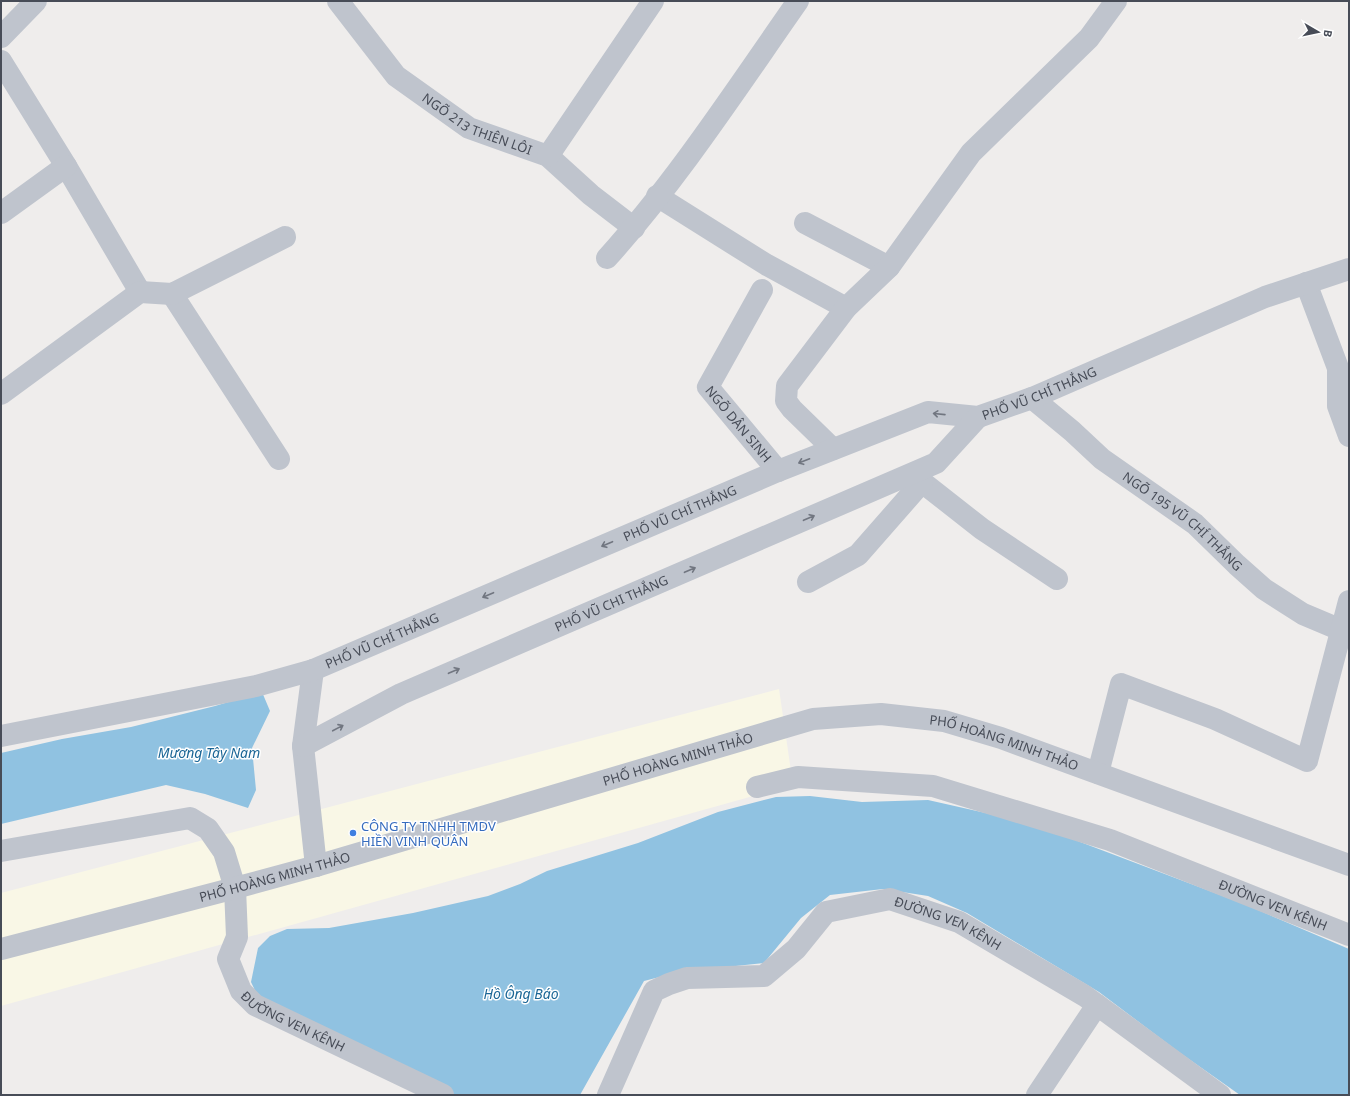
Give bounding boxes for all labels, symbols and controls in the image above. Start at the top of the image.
north arrow [1298,12,1338,52]
text: B [1320,29,1336,38]
street label: NGÕ 213 THIÊN LÔI [419,89,535,159]
street label: PHỐ VŨ CHÍ THẮNG [979,362,1099,424]
street label: NGÕ DÂN SINH [701,382,776,466]
one-way arrow [933,410,946,417]
one-way arrow [799,457,811,465]
street label: NGÕ 195 VŨ CHÍ THẮNG [1119,467,1247,575]
street label: PHỐ VŨ CHÍ THẮNG [620,481,739,545]
one-way arrow [803,514,815,522]
one-way arrow [602,541,614,548]
one-way arrow [683,566,695,573]
street label: PHỐ VŨ CHI THẮNG [552,571,671,636]
one-way arrow [482,592,494,599]
street label: PHỐ VŨ CHÍ THẮNG [322,608,442,673]
one-way arrow [448,667,460,674]
street label: PHỐ HOÀNG MINH THẢO [929,710,1081,775]
one-way arrow [331,723,343,731]
street label: PHỐ HOÀNG MINH THẢO [600,728,755,790]
water label: Mương Tây Nam [158,743,260,762]
place label: CÔNG TY TNHH TMDV HIỀN VINH QUÂN [361,817,496,850]
marker: CÔNG TY TNHH TMDV HIỀN VINH QUÂN [348,828,358,838]
street label: PHỐ HOÀNG MINH THẢO [197,847,352,906]
street label: ĐƯỜNG VEN KÊNH [1216,875,1330,935]
street label: ĐƯỜNG VEN KÊNH [892,892,1005,954]
water label: Hồ Ông Báo [483,984,559,1003]
street label: ĐƯỜNG VEN KÊNH [237,987,348,1056]

